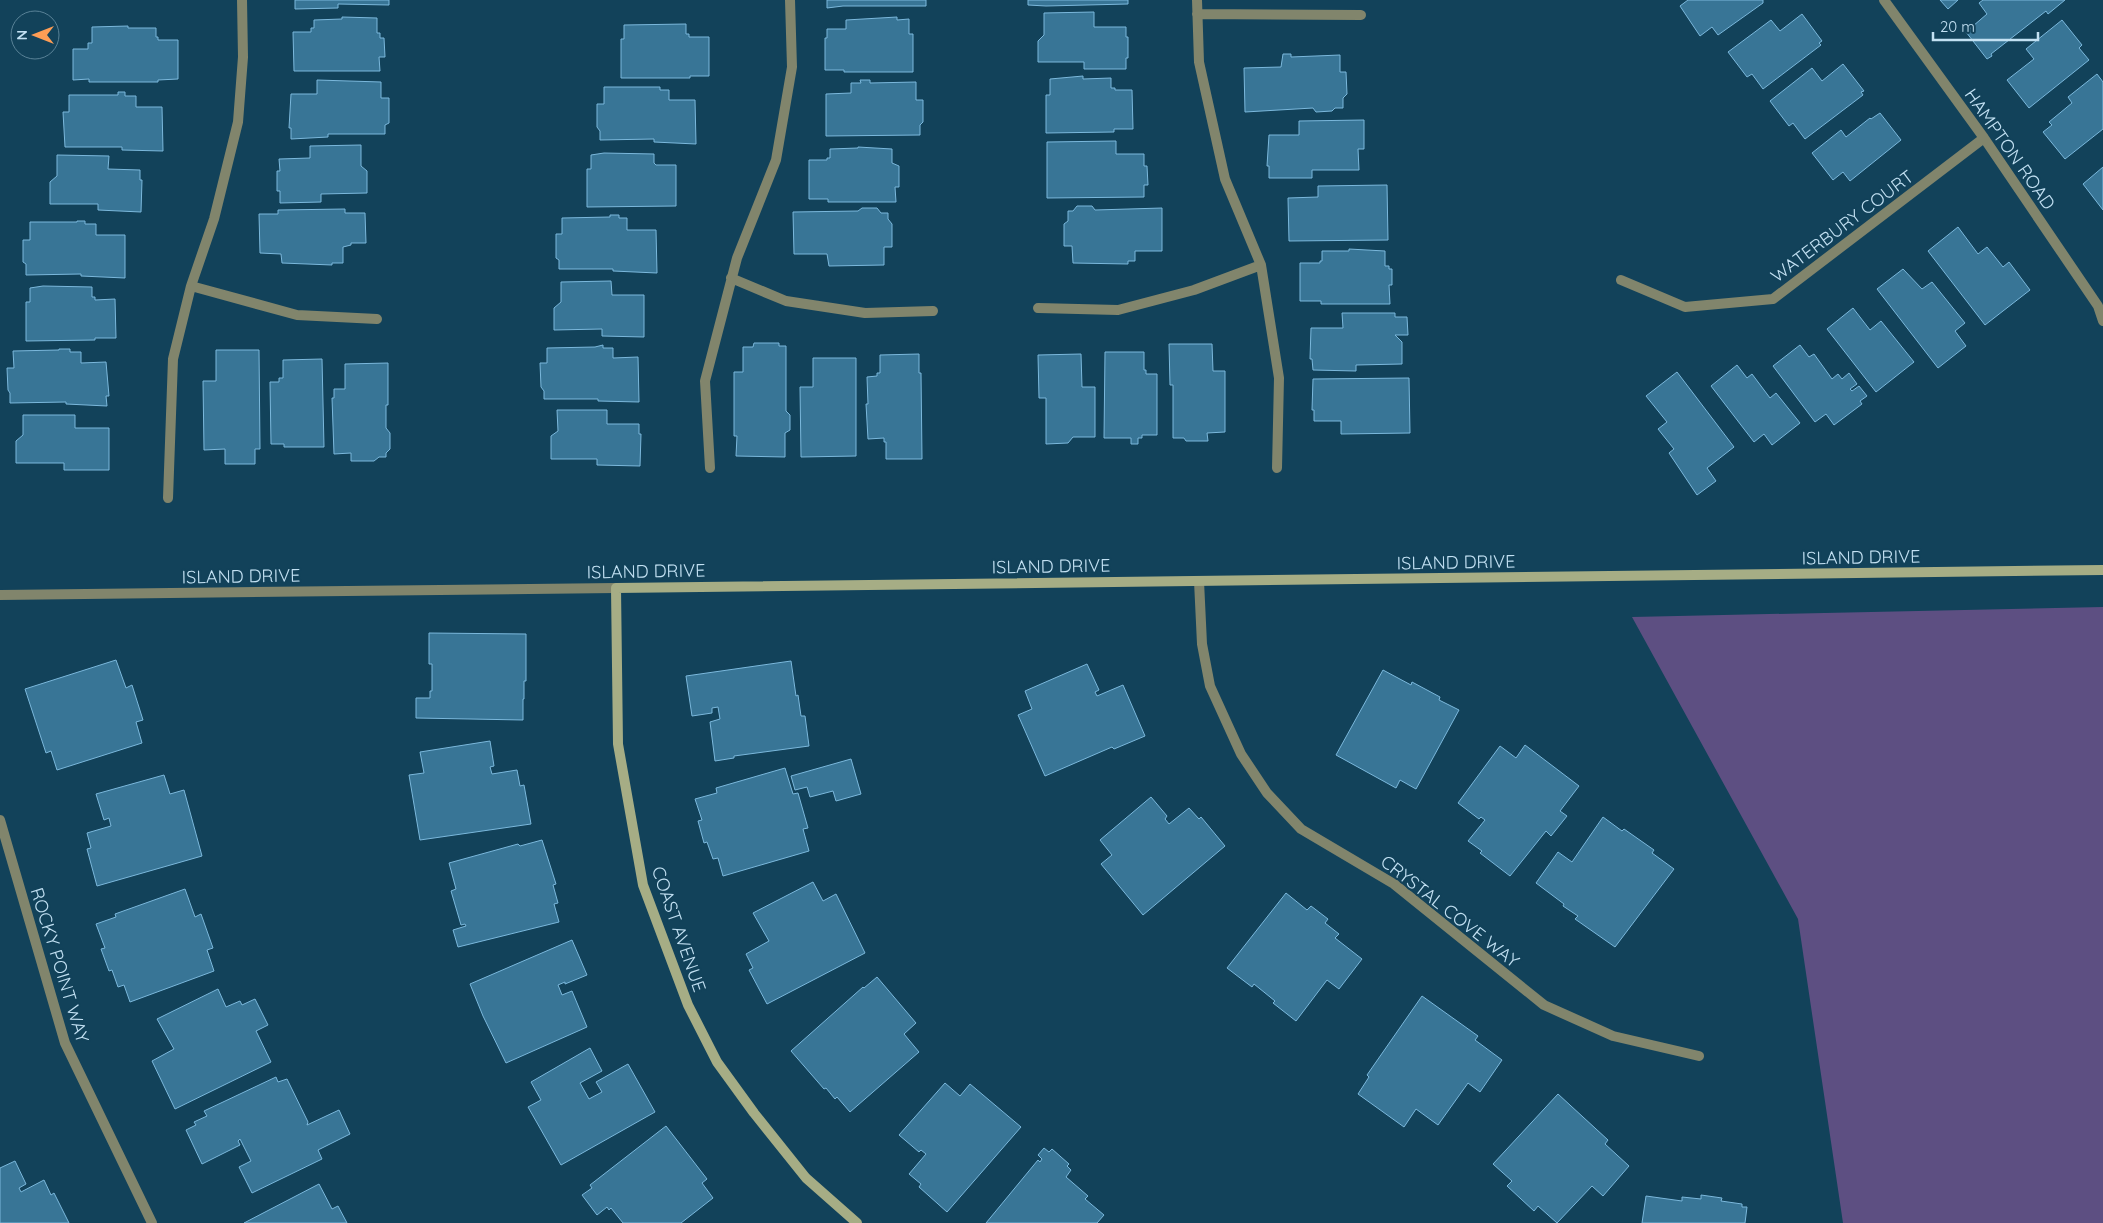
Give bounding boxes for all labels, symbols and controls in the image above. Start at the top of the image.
north arrow [10,10,60,60]
scale bar [1933,10,2038,42]
text: 20 m [1940,17,1975,36]
text: N [13,30,31,40]
street label: HAMPTON ROAD [1960,84,2060,214]
street label: WATERBURY COURT [1766,165,1918,287]
street label: ISLAND DRIVE [1802,544,1920,570]
street label: ISLAND DRIVE [1397,549,1515,575]
street label: ISLAND DRIVE [992,553,1110,579]
street label: ISLAND DRIVE [587,558,705,584]
street label: ISLAND DRIVE [182,563,300,589]
street label: CRYSTAL COVE WAY [1376,850,1524,972]
street label: COAST AVENUE [647,863,711,995]
street label: ROCKY POINT WAY [26,885,94,1045]

